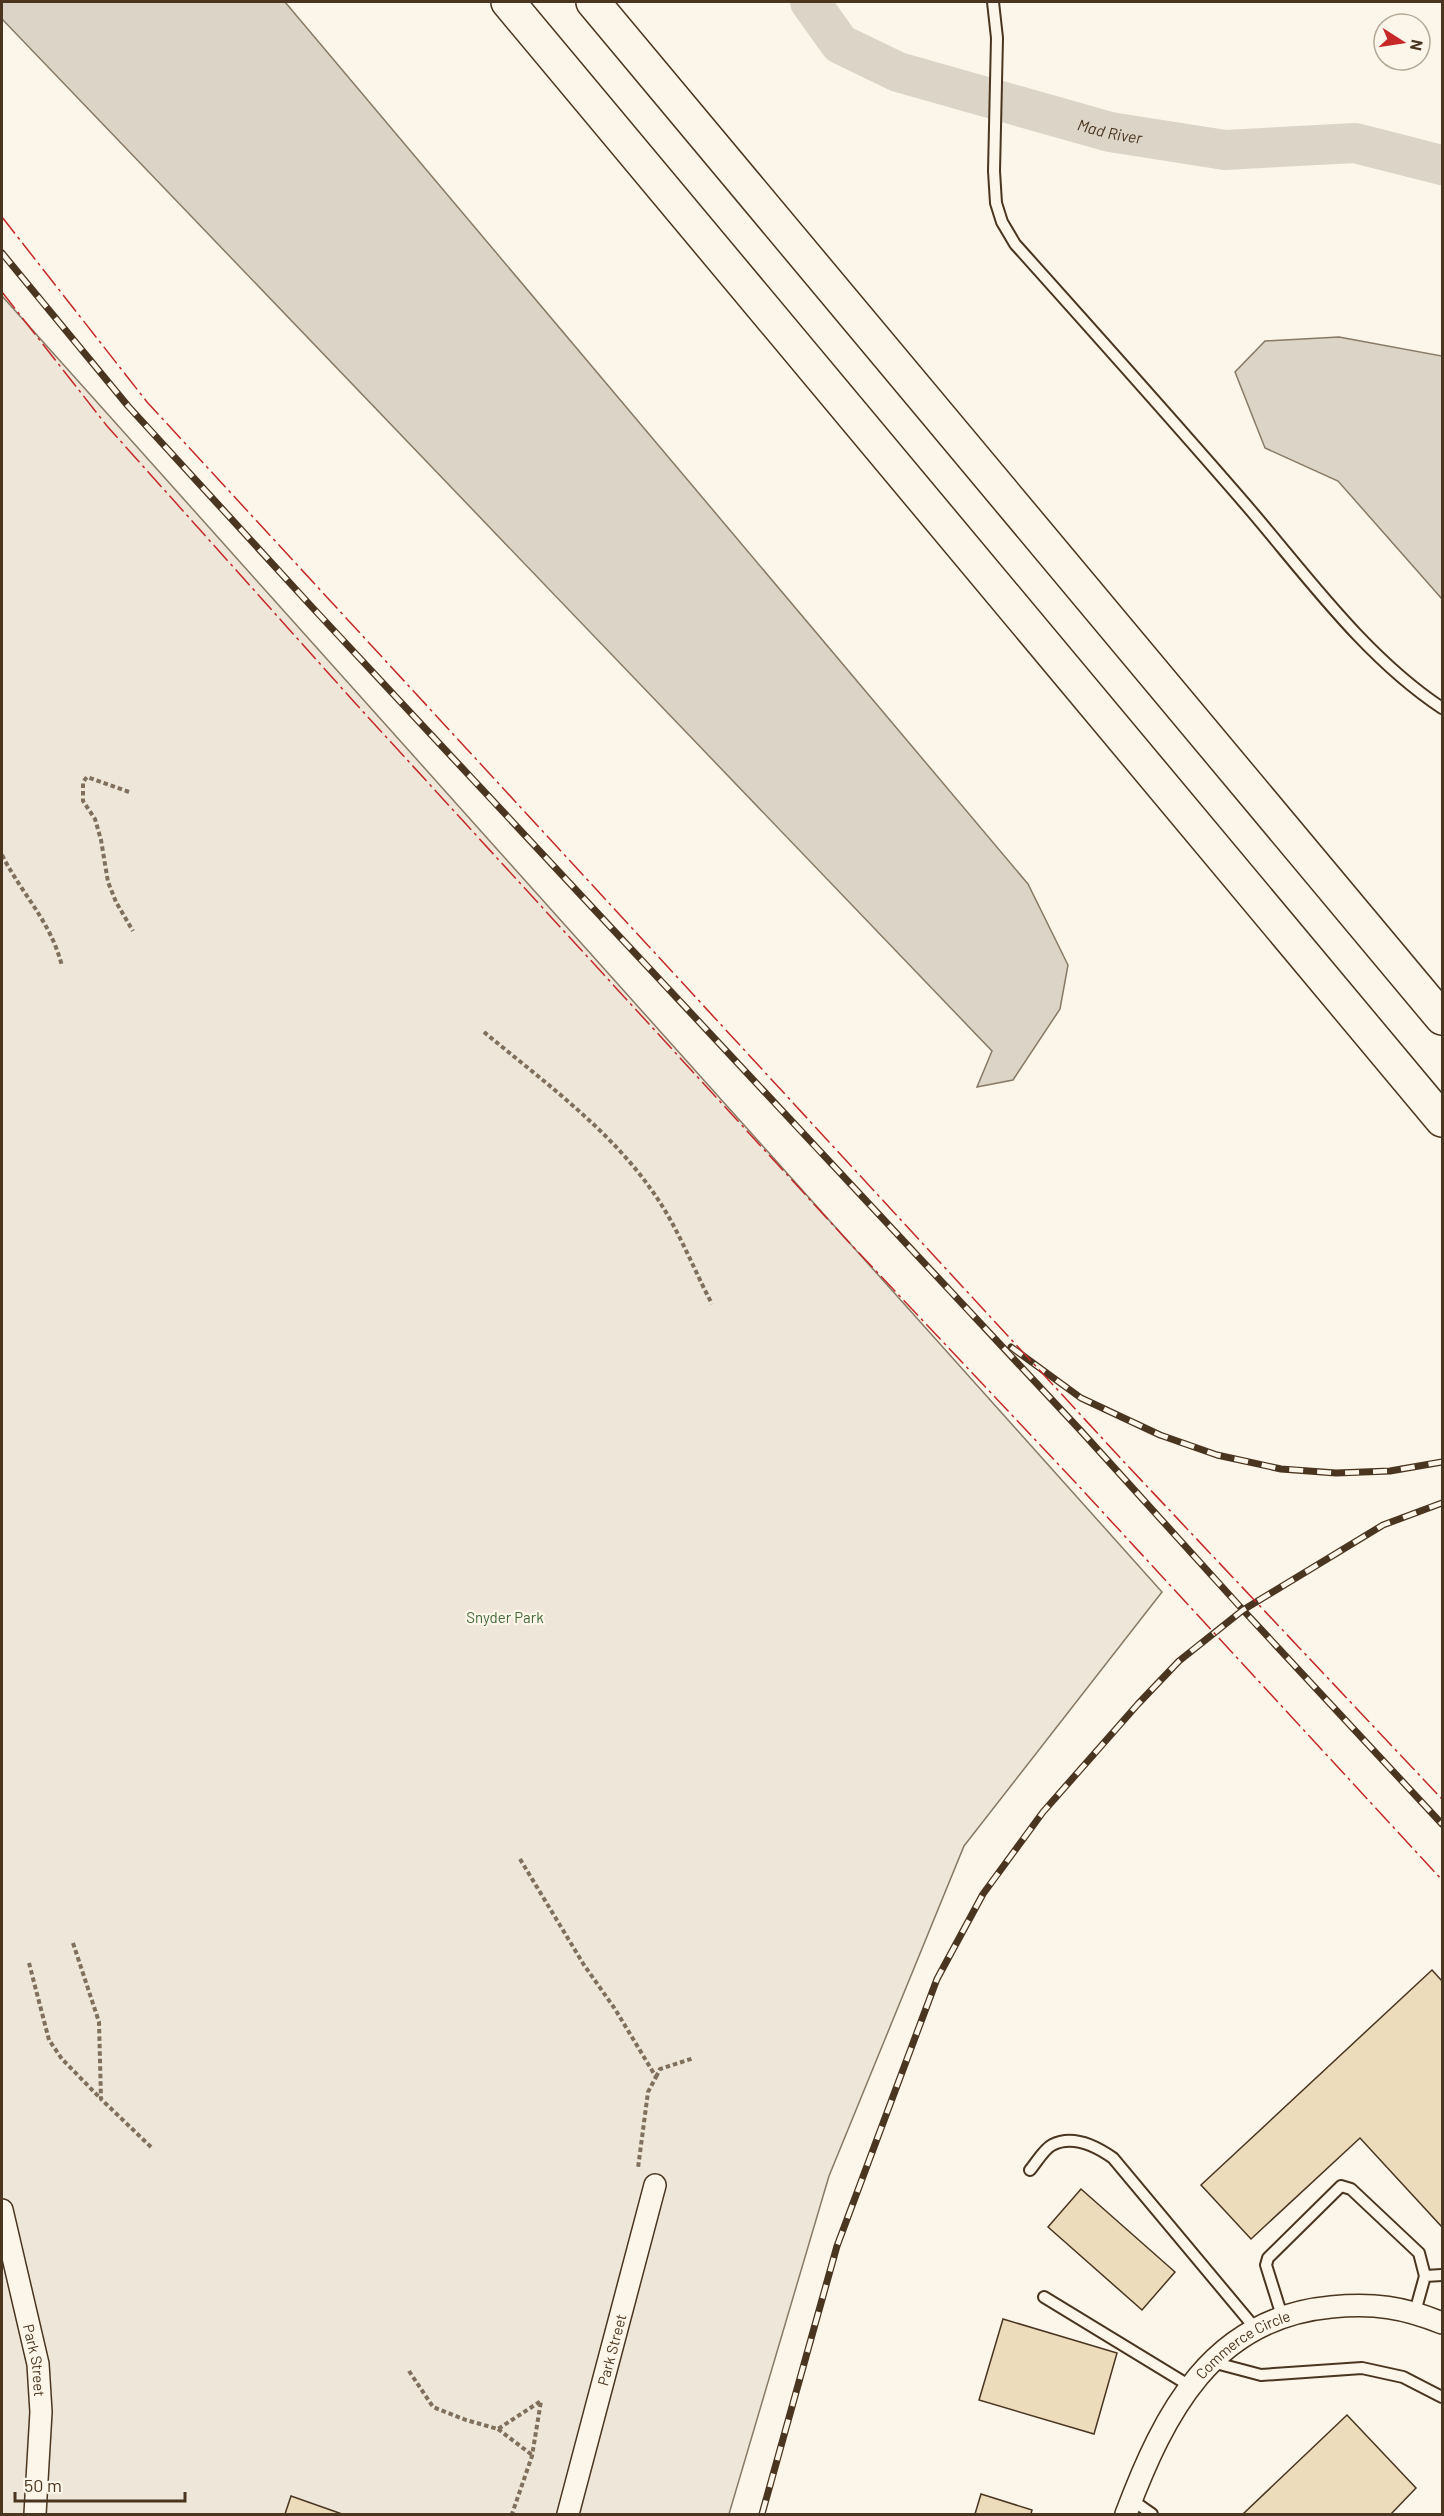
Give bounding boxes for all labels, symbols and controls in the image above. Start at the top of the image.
north arrow [1372,12,1432,72]
text: N [1407,38,1428,52]
water label: Mad River [1075,114,1145,147]
park label: Snyder Park [466,1608,544,1626]
street label: Commerce Circle [1192,2306,1292,2382]
street label: Park Street [593,2312,630,2387]
street label: Park Street [20,2322,49,2397]
scale bar [15,2465,184,2503]
text: 50 m [24,2474,62,2496]

